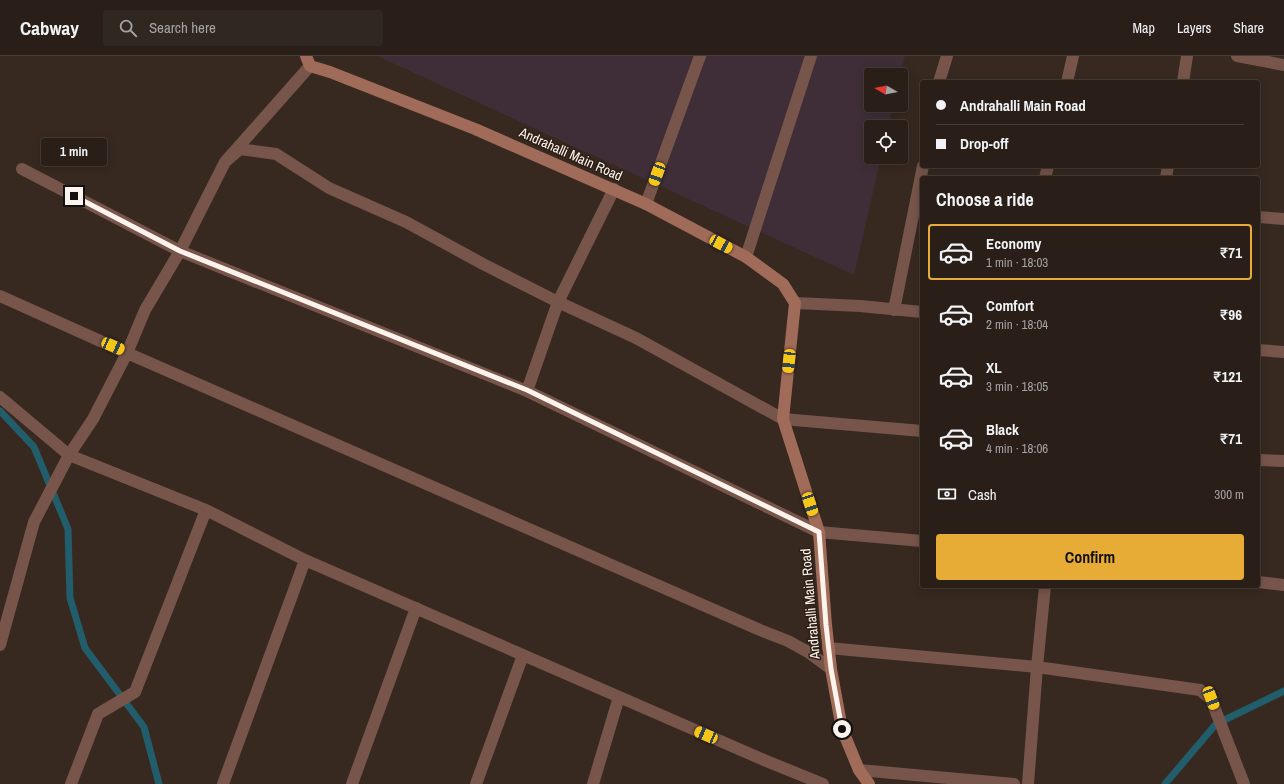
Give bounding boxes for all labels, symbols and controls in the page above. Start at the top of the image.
search box [103,10,383,46]
text: Cabway [20,15,79,41]
icon: search [117,17,139,39]
text: Search here [149,17,216,38]
text: Map [1133,19,1155,37]
text: Layers [1177,19,1211,37]
text: Share [1233,19,1264,37]
north arrow [864,68,908,112]
map controls [864,68,908,164]
text: Andrahalli Main Road [960,95,1086,116]
button: locate [864,120,908,164]
street label: Andrahalli Main Road [516,123,625,185]
text: Drop-off [960,133,1009,154]
callout: 1 min [41,138,107,166]
text: 1 min [60,143,88,160]
car [647,161,667,187]
route end [65,187,83,205]
text: Choose a ride [936,187,1034,212]
car [708,233,734,255]
text: Economy [986,233,1041,254]
icon: car [938,234,974,270]
text: ₹71 [1220,242,1242,263]
text: 1 min · 18:03 [986,254,1048,271]
text: Comfort [986,295,1034,316]
icon: car [938,296,974,332]
text: ₹96 [1220,304,1242,325]
text: 2 min · 18:04 [986,316,1048,333]
car [100,336,126,356]
car [782,348,796,374]
text: XL [986,357,1002,378]
icon: car [938,358,974,394]
text: ₹121 [1213,366,1242,387]
text: 3 min · 18:05 [986,378,1048,395]
text: Black [986,419,1019,440]
icon: car [938,420,974,456]
text: ₹71 [1220,428,1242,449]
text: 4 min · 18:06 [986,440,1048,457]
icon: cash [936,483,958,505]
text: Cash [968,484,997,505]
text: 300 m [1214,486,1244,503]
car [801,491,819,517]
button: Confirm [936,534,1244,580]
street label: Andrahalli Main Road [796,548,824,661]
car [1201,685,1221,711]
route start [833,720,851,738]
car [693,725,719,745]

